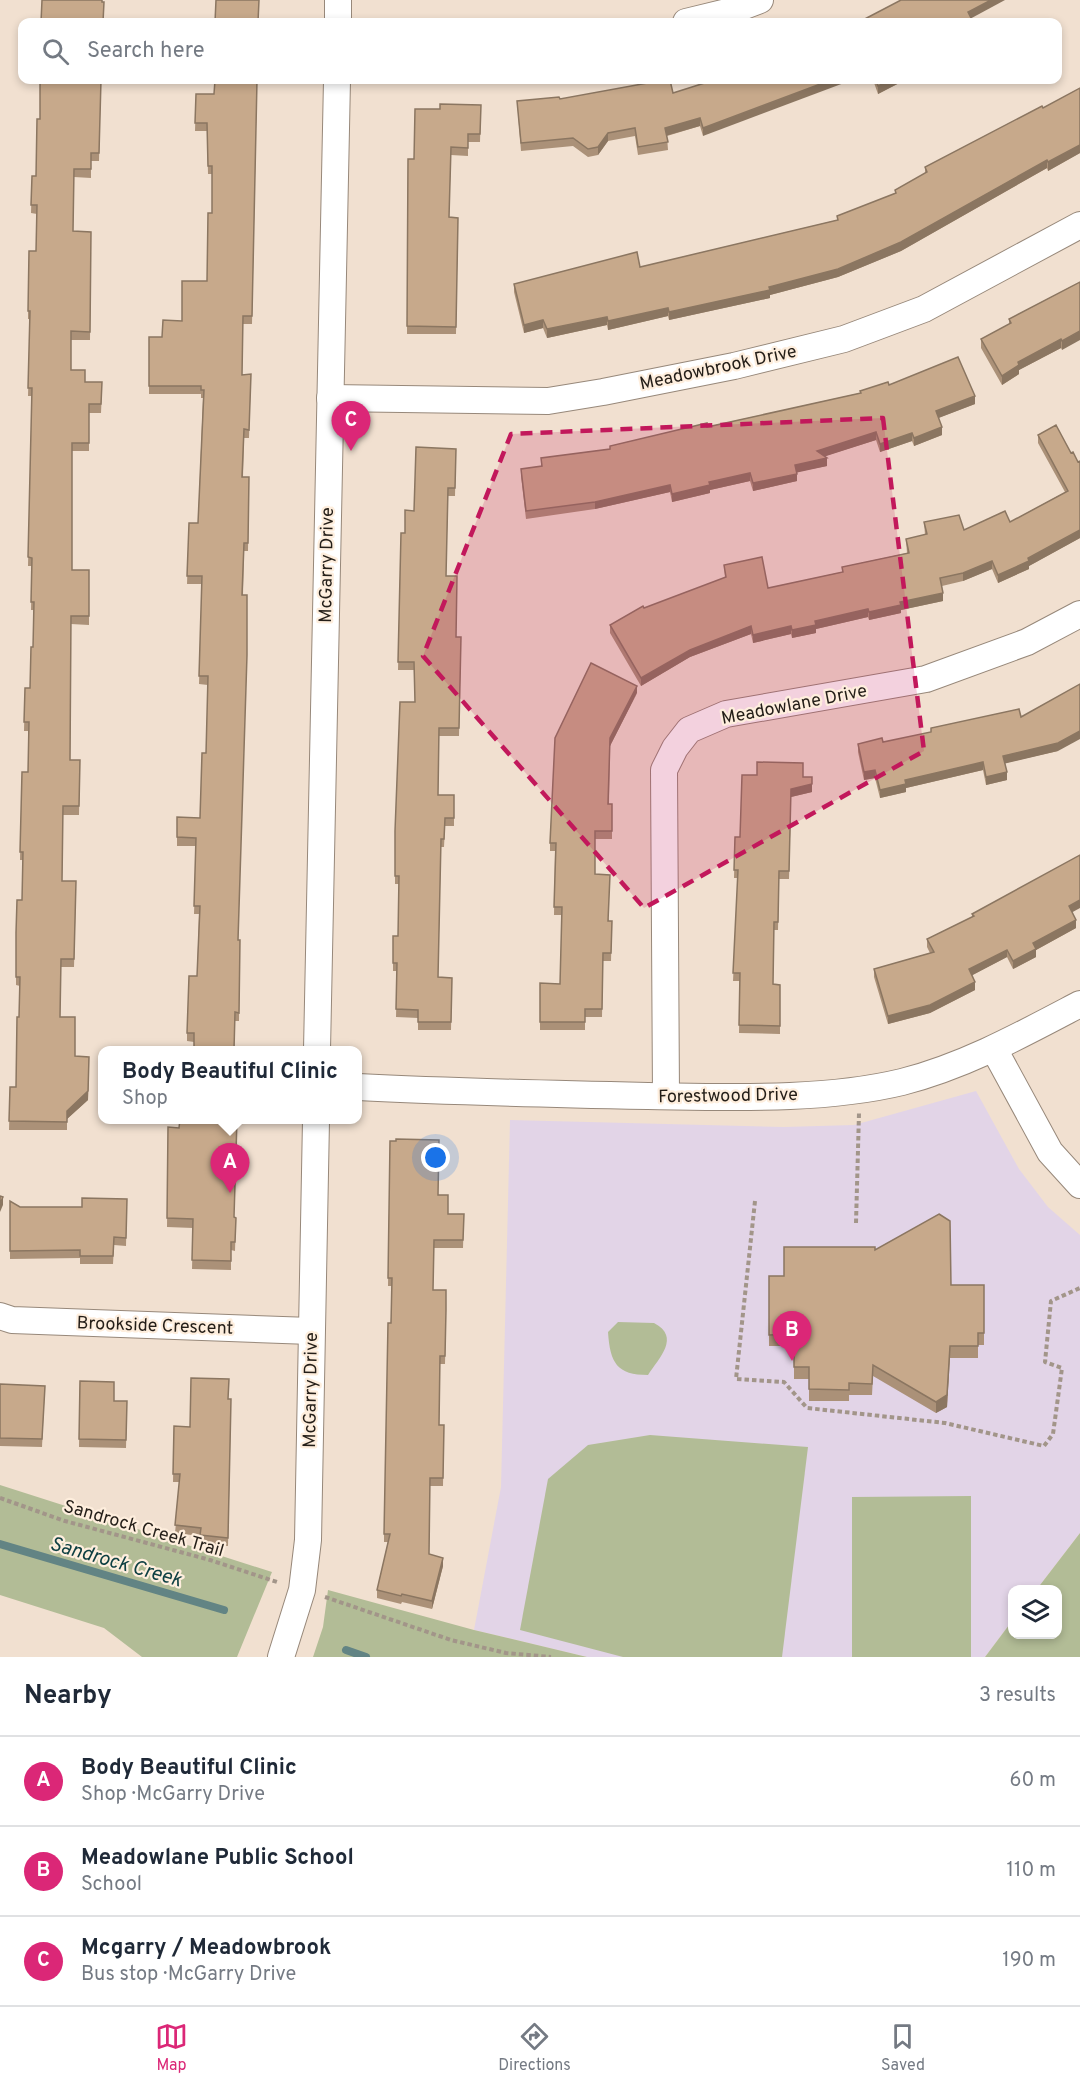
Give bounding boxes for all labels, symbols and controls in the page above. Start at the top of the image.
search box [18,18,1062,84]
icon: search [39,35,72,68]
text: Search here [87,38,205,65]
street label: Meadowbrook Drive [638,341,799,396]
pin: C [332,402,370,451]
street label: McGarry Drive [315,507,340,623]
street label: Meadowlane Drive [719,680,869,731]
popup [98,1046,362,1124]
text: Body Beautiful Clinic [122,1059,338,1086]
street label: Forestwood Drive [658,1084,798,1109]
text: Shop [122,1086,168,1112]
your location [421,1143,450,1172]
pin: A [210,1144,250,1193]
street label: Brookside Crescent [76,1312,234,1341]
pin: B [772,1312,812,1361]
street label: McGarry Drive [299,1332,324,1448]
street label: Sandrock Creek Trail [61,1496,227,1563]
water label: Sandrock Creek [46,1532,185,1594]
map controls [1008,1585,1062,1639]
button: layers [1008,1585,1062,1639]
text: Nearby [24,1680,112,1713]
text: 3 results [979,1683,1056,1709]
text: Body Beautiful Clinic [81,1755,297,1782]
text: A [36,1768,51,1794]
text: 60 m [1010,1768,1056,1794]
text: Shop · McGarry Drive [81,1782,265,1808]
text: Meadowlane Public School [81,1845,354,1872]
text: B [37,1858,50,1884]
text: 110 m [1007,1858,1056,1884]
text: School [81,1872,142,1898]
text: Mcgarry / Meadowbrook [81,1935,331,1962]
text: C [37,1948,50,1974]
text: 190 m [1002,1948,1056,1974]
text: Bus stop · McGarry Drive [81,1962,296,1988]
tab: Map [155,2020,188,2076]
tab: Directions [498,2020,571,2076]
tab: Saved [881,2020,925,2076]

